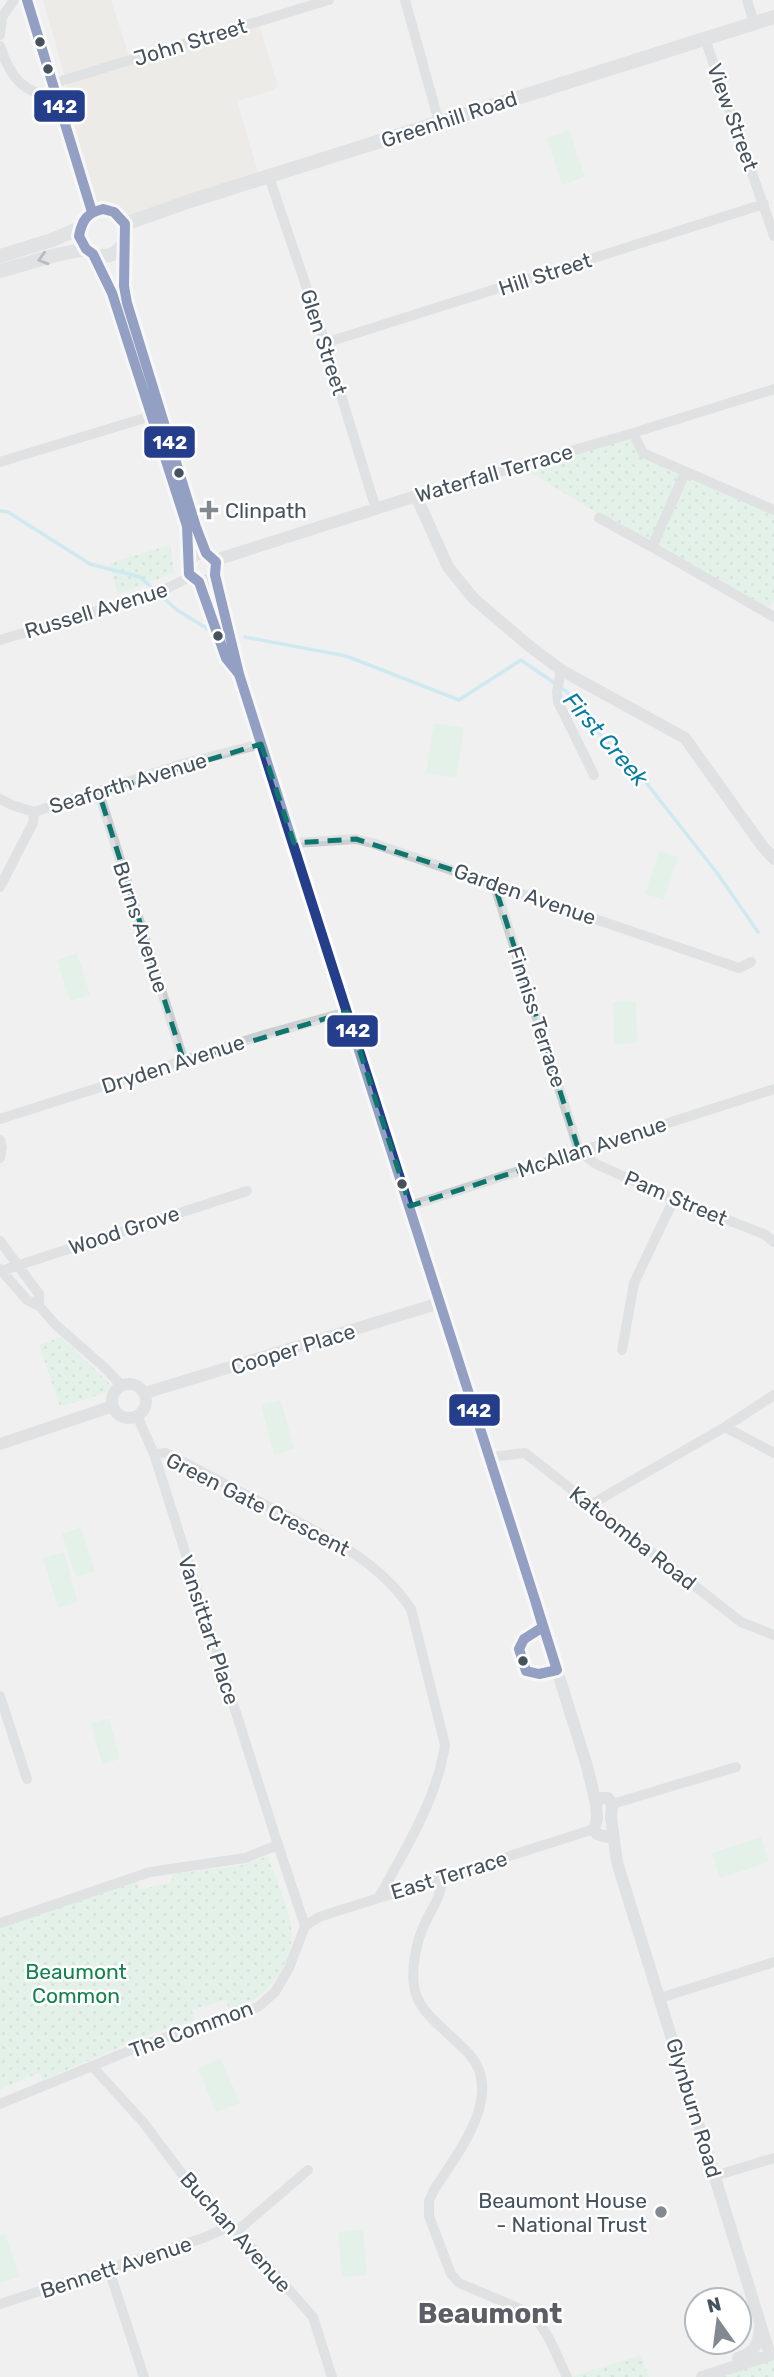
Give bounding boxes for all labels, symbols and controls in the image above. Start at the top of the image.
street label: John Street [131,13,249,71]
unlabelled marker [33,35,47,49]
street label: View Street [702,60,764,174]
unlabelled marker [41,62,55,76]
street label: Greenhill Road [378,85,520,153]
line badge: 142 [33,89,86,123]
text: 142 [43,95,77,118]
street label: Hill Street [495,247,595,301]
one-way arrow [37,250,49,265]
street label: Glen Street [295,286,353,398]
line badge: 142 [143,425,196,459]
text: 142 [153,431,187,454]
street label: Waterfall Terrace [412,439,576,507]
unlabelled marker [172,466,186,480]
place label: Clinpath [225,498,307,523]
marker: Clinpath [199,500,219,520]
street label: Russell Avenue [22,576,170,644]
unlabelled marker [211,629,225,643]
water label: First Creek [558,686,655,793]
street label: Seaforth Avenue [46,747,210,819]
street label: Burns Avenue [108,858,174,996]
street label: Garden Avenue [451,858,599,930]
street label: Finniss Terrace [502,943,572,1091]
line badge: 142 [326,1014,379,1048]
text: 142 [336,1019,370,1042]
street label: Dryden Avenue [98,1029,248,1099]
street label: McAllan Avenue [514,1111,670,1183]
street label: Pam Street [621,1165,731,1231]
unlabelled marker [395,1177,409,1191]
street label: Wood Grove [66,1200,182,1260]
street label: Cooper Place [228,1318,358,1380]
line badge: 142 [448,1393,501,1427]
text: 142 [457,1399,491,1422]
street label: Green Gate Crescent [162,1447,354,1561]
street label: Katoomba Road [565,1481,701,1595]
street label: Vansittart Place [173,1552,245,1708]
unlabelled marker [516,1654,530,1668]
street label: East Terrace [388,1845,510,1905]
park label: Beaumont Common [25,1959,127,2008]
street label: The Common [126,1995,256,2063]
street label: Glynburn Road [661,2035,727,2181]
street label: Buchan Avenue [175,2167,297,2297]
place label: Beaumont House - National Trust [478,2188,647,2237]
marker: Beaumont House - National Trust [653,2204,669,2220]
street label: Bennett Avenue [37,2231,195,2303]
north arrow [683,2286,753,2356]
text: N [705,2292,723,2318]
district label: Beaumont [418,2297,562,2330]

